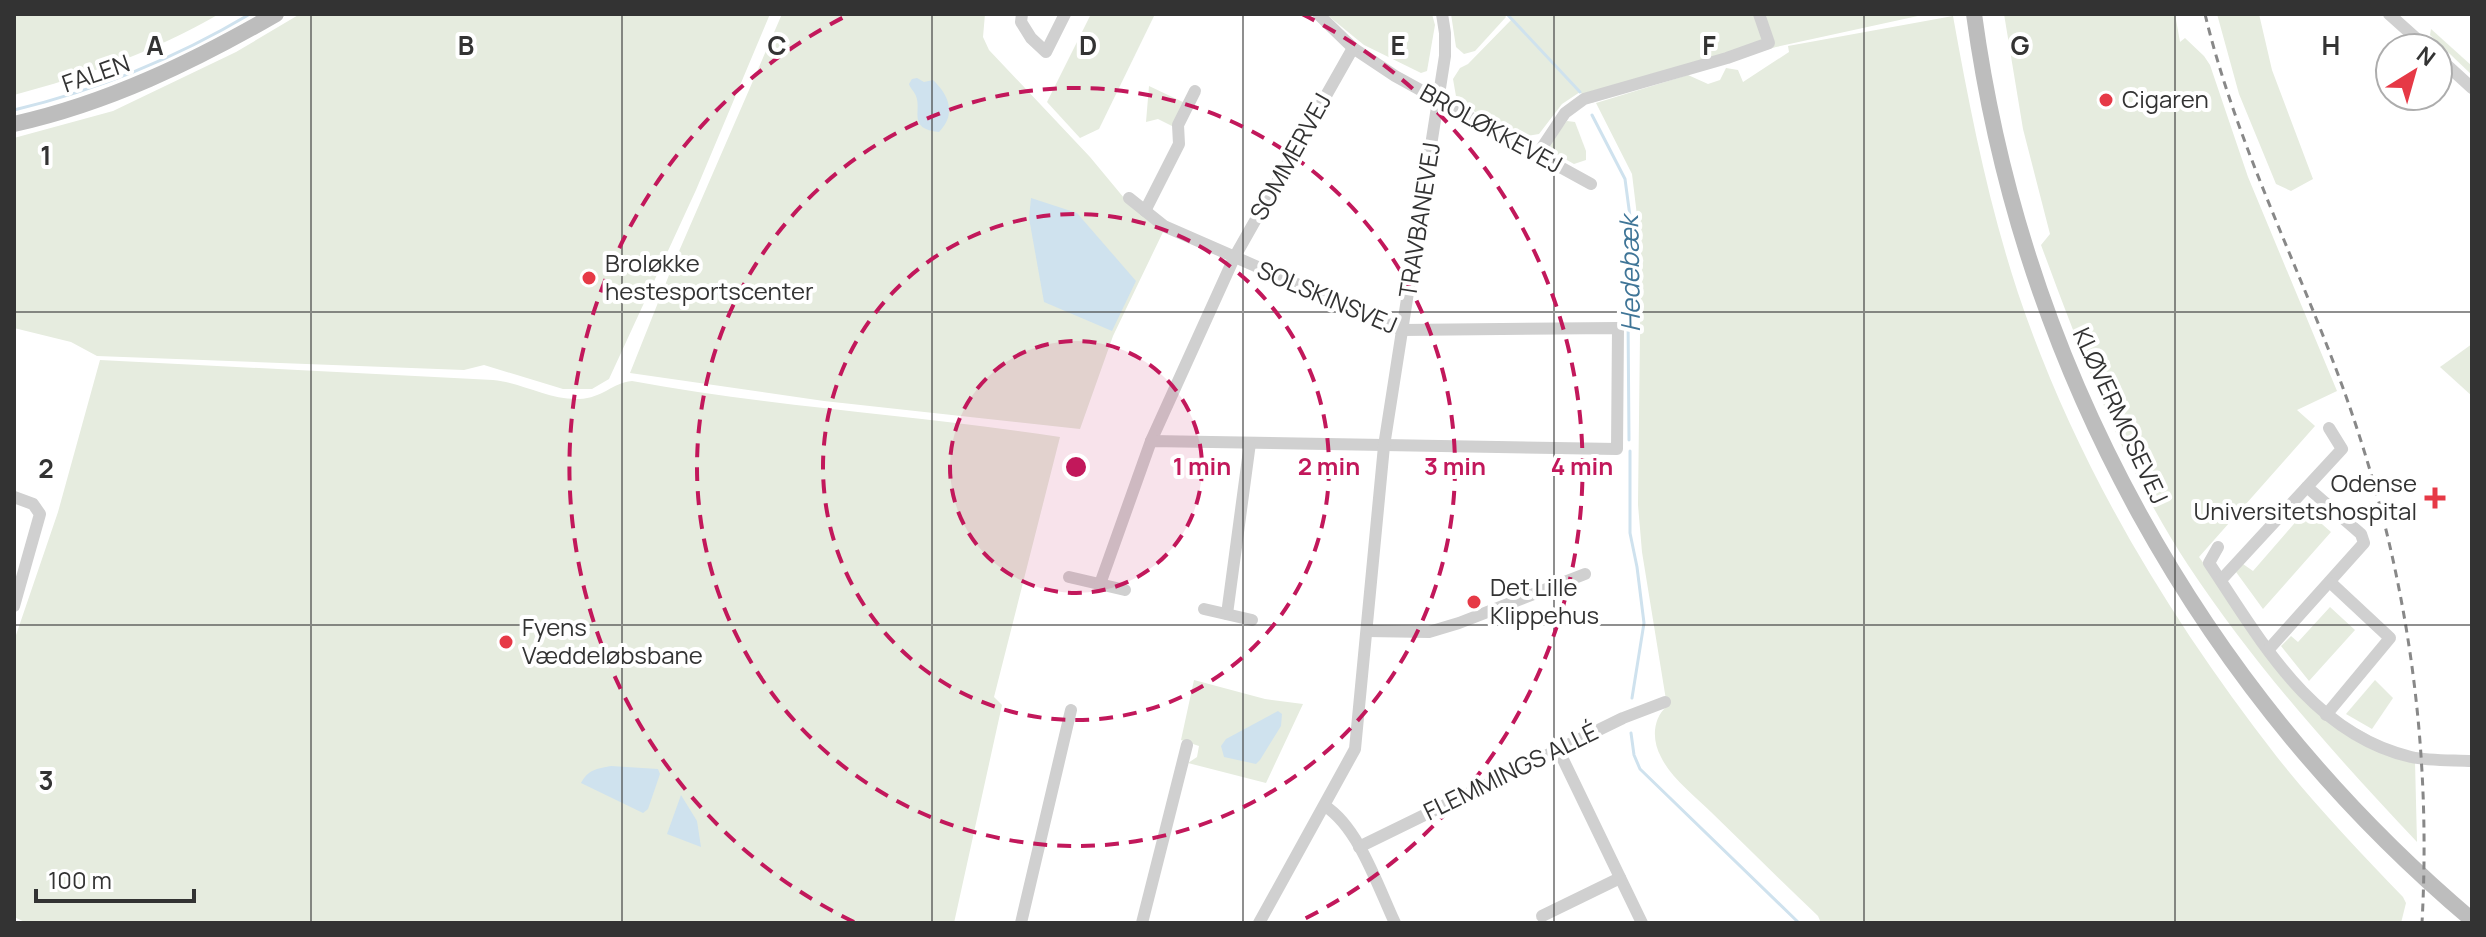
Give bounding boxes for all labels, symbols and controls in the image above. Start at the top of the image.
text: A [146,27,164,63]
text: B [458,27,474,63]
text: C [767,27,787,63]
text: D [1079,27,1097,63]
text: E [1390,27,1406,63]
text: F [1702,27,1716,63]
text: G [2010,27,2030,63]
text: H [2322,27,2340,63]
north arrow [2374,32,2454,112]
text: N [2411,39,2441,73]
street label: FALEN [57,46,134,99]
street label: BROLØKKEVEJ [1415,75,1569,180]
place label: Cigaren [2122,82,2209,115]
street label: SOMMERVEJ [1241,87,1338,226]
marker: Cigaren [2097,91,2115,109]
text: 1 [40,137,52,173]
street label: TRAVBANEVEJ [1390,140,1447,300]
water label: Hedebæk [1610,211,1648,333]
place label: Broløkke hestesportscenter [605,246,814,307]
street label: SOLSKINSVEJ [1253,252,1403,341]
marker: Broløkke hestesportscenter [580,269,598,287]
street label: KLØVERMOSEVEJ [2066,322,2177,509]
text: 1 min [1173,449,1231,482]
text: 2 min [1298,449,1360,482]
text: 3 min [1424,449,1486,482]
text: 4 min [1551,449,1613,482]
text: 2 [38,450,54,486]
centre of rings [1062,453,1090,481]
place label: Odense Universitetshospital [2194,466,2417,527]
marker: Odense Universitetshospital [2424,487,2446,509]
place label: Det Lille Klippehus [1490,570,1599,631]
marker: Det Lille Klippehus [1465,593,1483,611]
place label: Fyens Væddeløbsbane [522,610,703,671]
marker: Fyens Væddeløbsbane [497,633,515,651]
street label: FLEMMINGS ALLÉ [1418,714,1603,827]
text: 3 [38,762,54,798]
scale bar [36,853,194,903]
text: 100 m [48,863,112,896]

